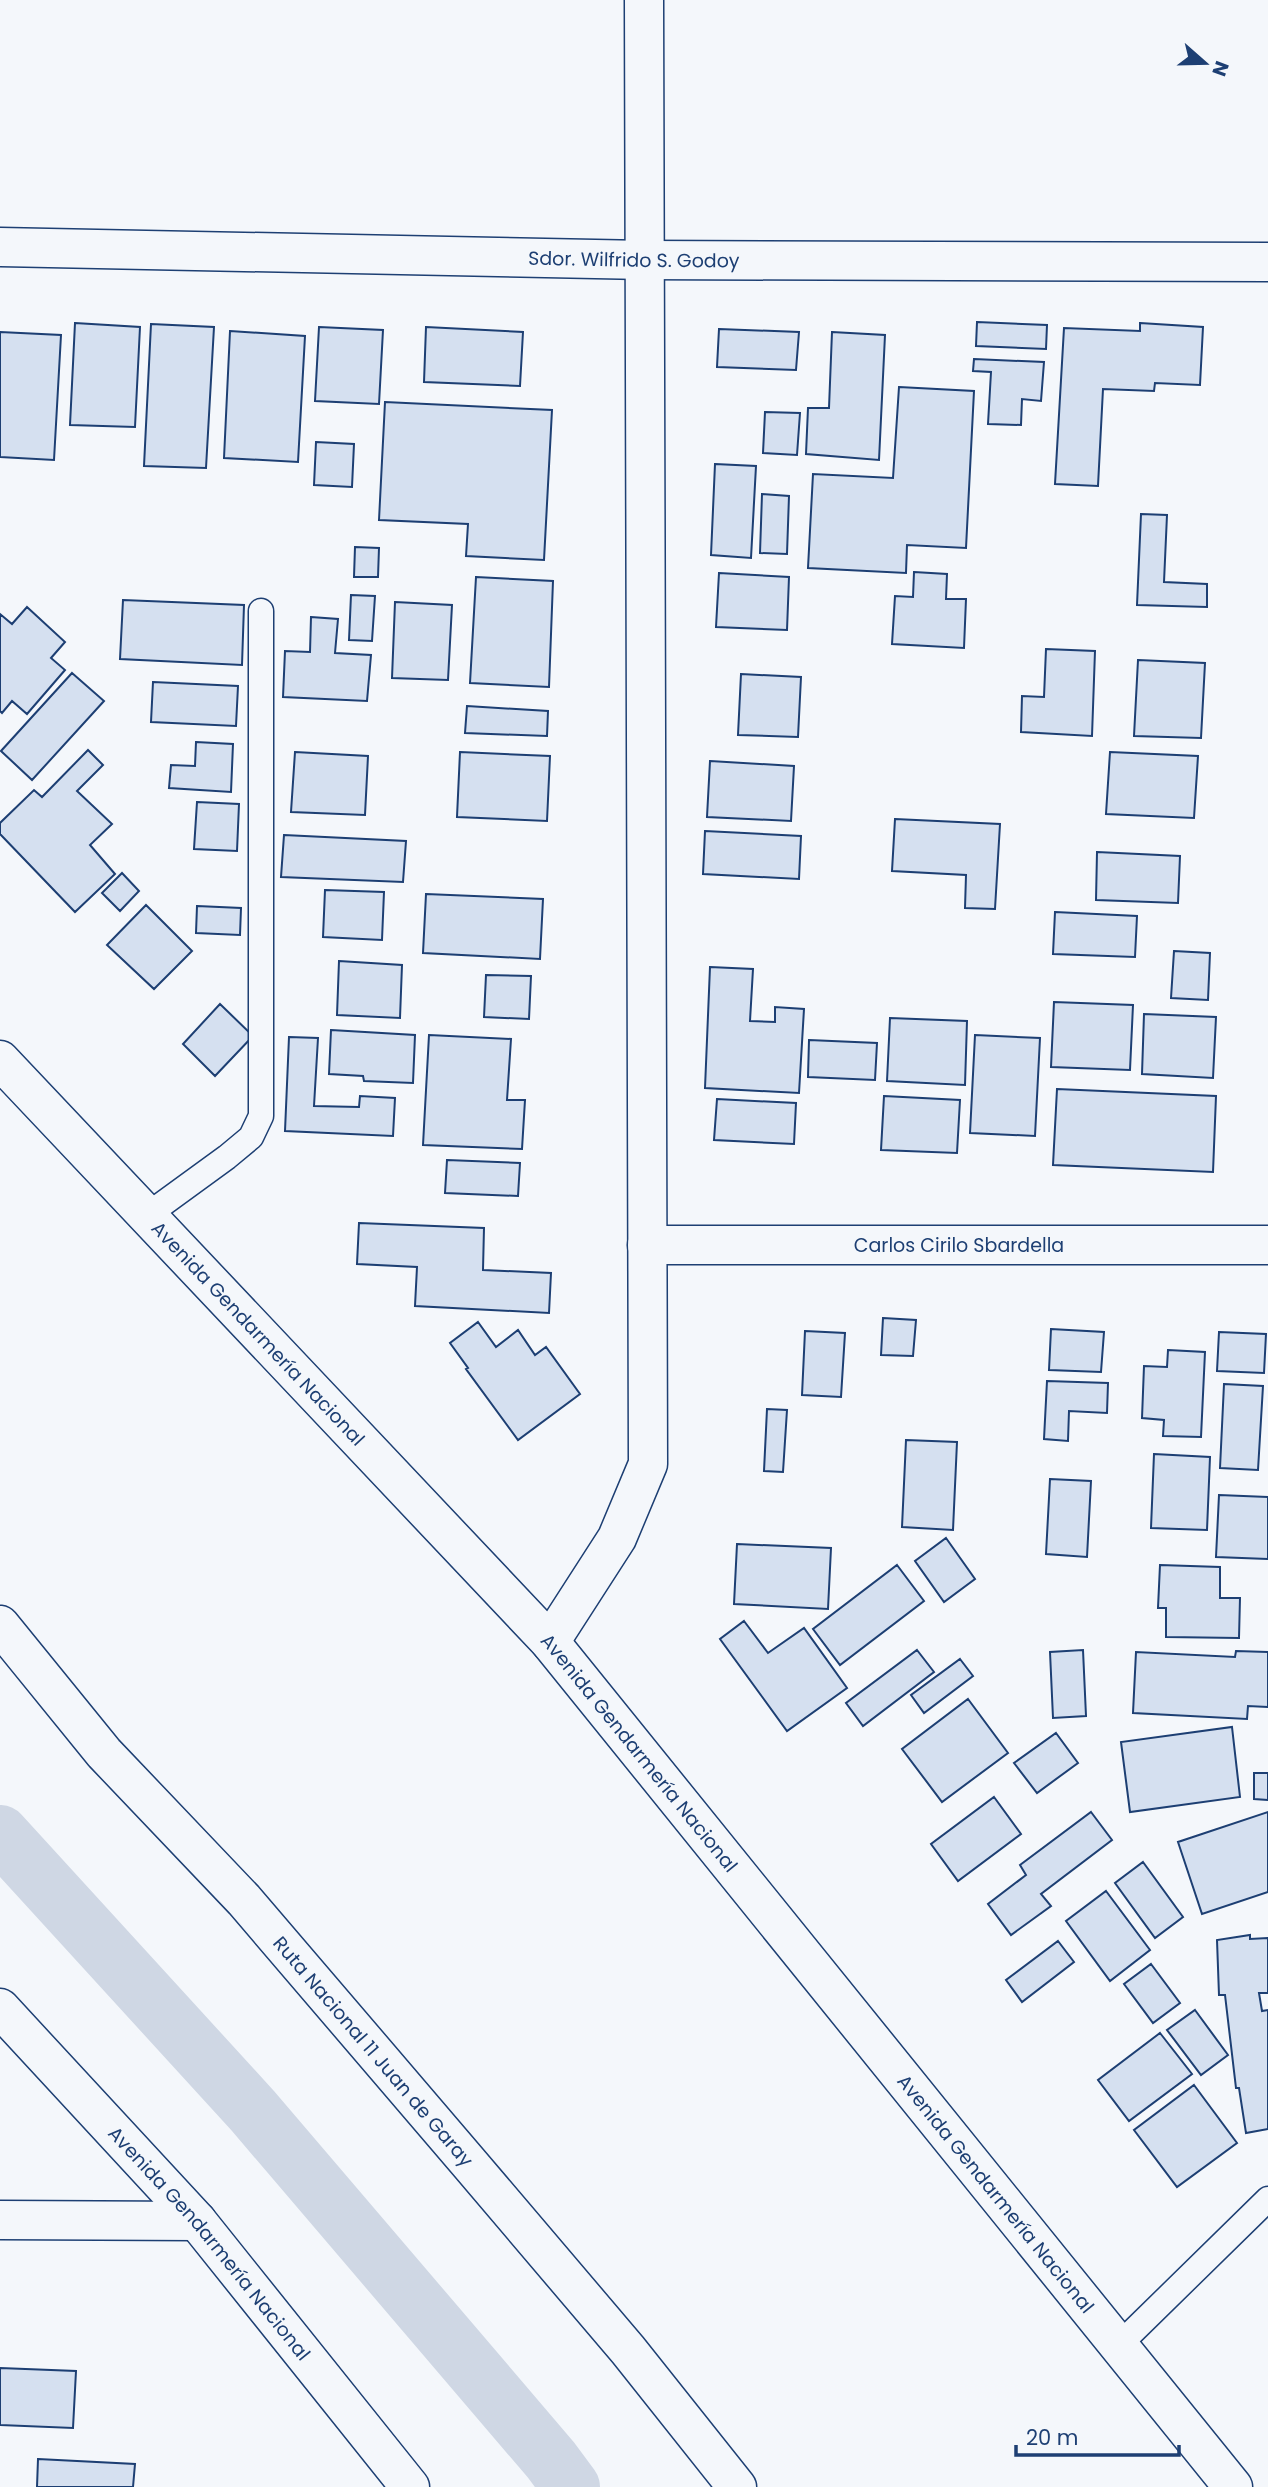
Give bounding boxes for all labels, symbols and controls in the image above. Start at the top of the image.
north arrow [1170,28,1240,98]
text: N [1205,57,1236,80]
street label: Sdor. Wilfrido S. Godoy [528,245,740,274]
street label: Avenida Gendarmería Nacional [145,1215,371,1452]
street label: Carlos Cirilo Sbardella [854,1232,1064,1259]
street label: Avenida Gendarmería Nacional [535,1627,744,1878]
street label: Ruta Nacional 11 Juan de Garay [267,1930,480,2173]
street label: Avenida Gendarmería Nacional [891,2069,1100,2319]
street label: Avenida Gendarmería Nacional [102,2120,316,2366]
scale bar [1016,2414,1179,2458]
text: 20 m [1026,2423,1079,2452]

